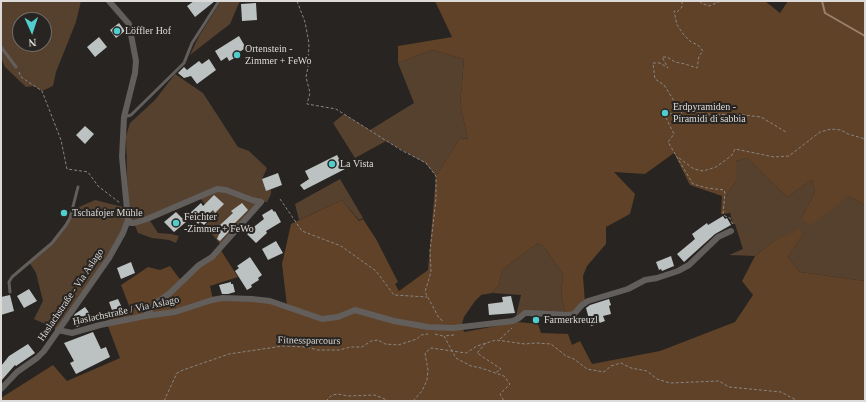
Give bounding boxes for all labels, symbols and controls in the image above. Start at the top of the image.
north arrow [12,12,52,52]
place label: Löffler Hof [125,25,171,37]
marker: Löffler Hof [112,26,122,36]
text: N [28,37,37,49]
place label: Ortenstein - Zimmer + FeWo [245,43,311,66]
marker: Ortenstein - Zimmer + FeWo [232,50,242,60]
place label: Erdpyramiden - Piramidi di sabbia [673,101,746,124]
marker: Erdpyramiden - Piramidi di sabbia [660,108,670,118]
place label: La Vista [340,158,374,170]
marker: La Vista [327,159,337,169]
place label: Tschafojer Mühle [72,207,143,219]
marker: Tschafojer Mühle [59,208,69,218]
place label: Feichter -Zimmer + FeWo [184,211,254,234]
marker: Feichter -Zimmer + FeWo [171,218,181,228]
street label: Haslachstraße - Via Aslago [36,246,106,344]
street label: Haslachstraße / Via Aslago [72,294,180,328]
place label: Farmerkreuzl [544,314,598,326]
marker: Farmerkreuzl [531,315,541,325]
street label: Fitnessparcours [278,334,340,348]

